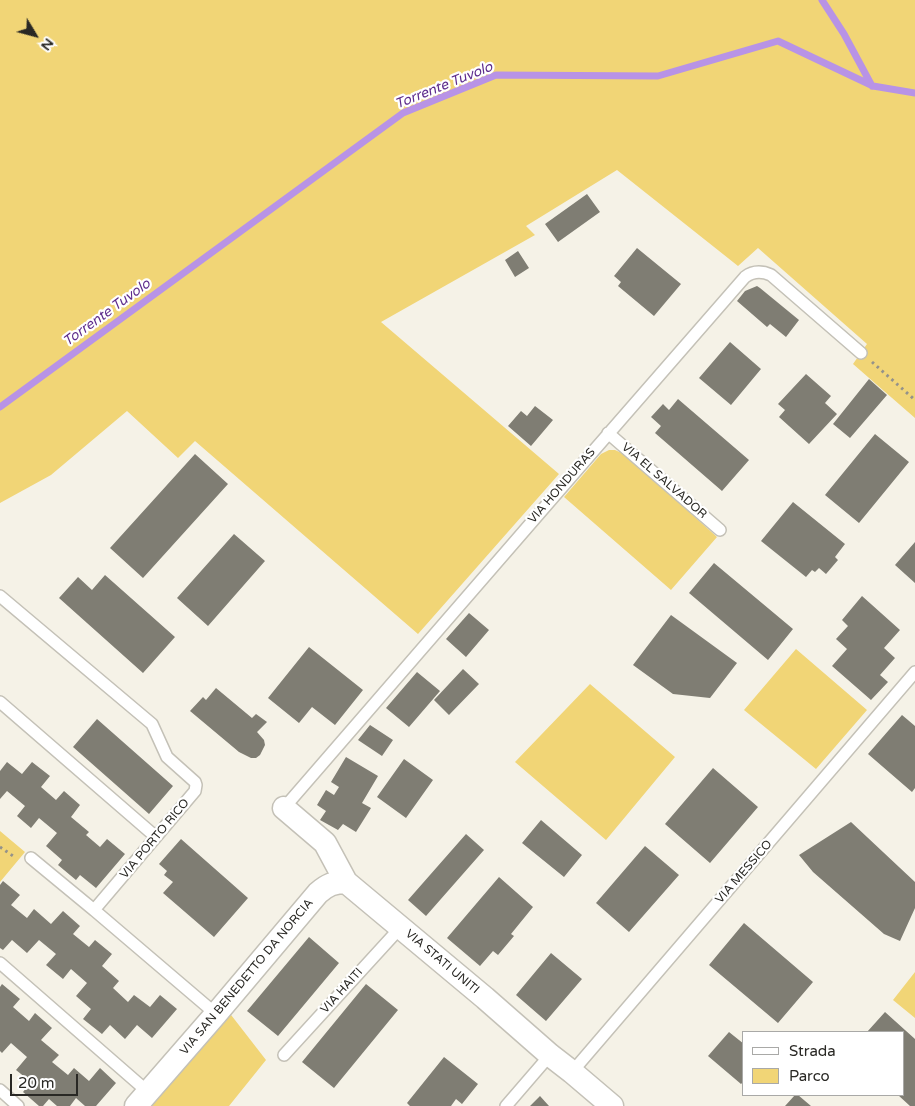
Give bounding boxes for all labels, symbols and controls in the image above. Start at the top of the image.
north arrow [10,10,60,60]
text: N [37,35,58,54]
water label: Torrente Tuvolo [393,59,495,113]
water label: Torrente Tuvolo [60,276,154,350]
street label: VIA EL SALVADOR [618,440,710,522]
street label: VIA HONDURAS [525,445,599,527]
street label: VIA PORTO RICO [117,796,193,882]
street label: VIA MESSICO [713,837,775,907]
street label: VIA SAN BENEDETTO DA NORCIA [177,896,317,1058]
street label: VIA STATI UNITI [402,927,482,997]
street label: VIA HAITI [318,965,366,1017]
legend [742,1031,905,1096]
text: Strada [789,1042,836,1060]
scale bar [12,1064,80,1096]
text: Parco [789,1067,830,1085]
text: 20 m [18,1074,55,1092]

